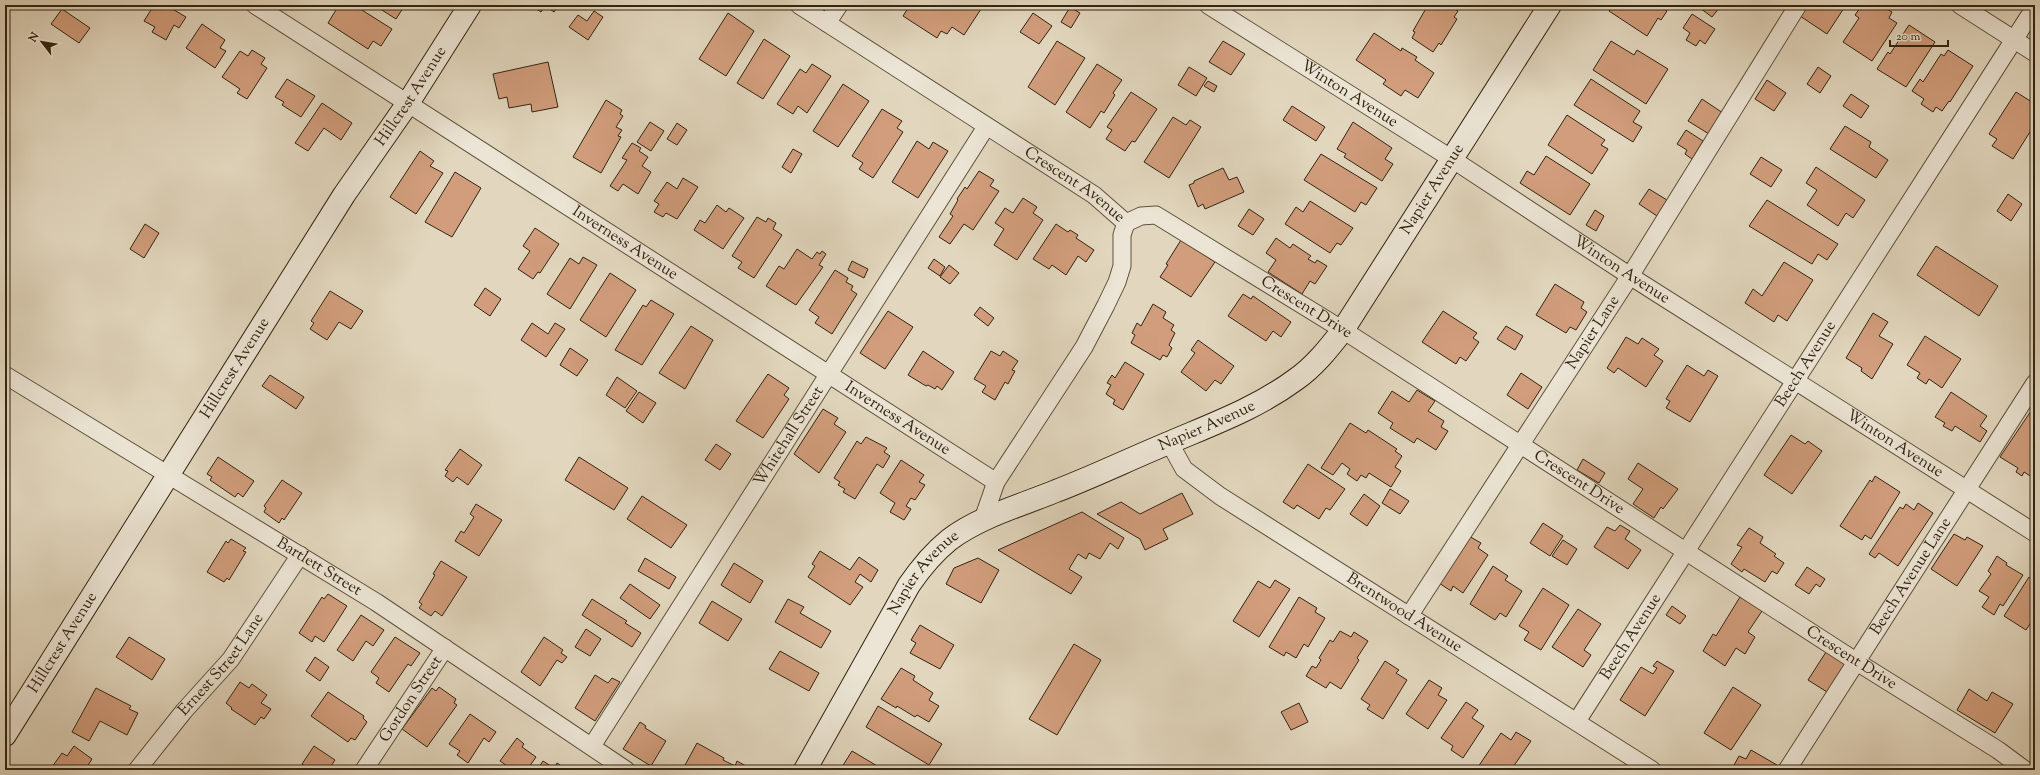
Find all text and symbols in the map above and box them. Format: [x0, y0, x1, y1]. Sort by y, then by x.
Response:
north arrow [22, 22, 62, 62]
scale bar [1890, 22, 1948, 48]
text: 20 m [1896, 28, 1921, 46]
text: N [25, 29, 44, 46]
street label: Hillcrest Avenue [370, 42, 452, 151]
street label: Winton Avenue [1296, 55, 1402, 134]
street label: Napier Avenue [1395, 139, 1470, 239]
street label: Crescent Avenue [1019, 141, 1130, 228]
street label: Inverness Avenue [567, 200, 682, 286]
street label: Winton Avenue [1568, 230, 1674, 310]
street label: Crescent Drive [1256, 270, 1357, 344]
street label: Napier Lane [1561, 291, 1626, 374]
street label: Hillcrest Avenue [195, 313, 276, 423]
street label: Beech Avenue [1770, 316, 1842, 412]
street label: Inverness Avenue [840, 376, 955, 461]
street label: Whitehall Street [748, 381, 830, 491]
street label: Napier Avenue [1155, 395, 1259, 457]
street label: Winton Avenue [1842, 404, 1948, 483]
street label: Crescent Drive [1529, 445, 1629, 520]
street label: Beech Avenue Lane [1865, 513, 1957, 640]
street label: Napier Avenue [883, 525, 964, 619]
street label: Bartlett Street [272, 532, 366, 602]
street label: Brentwood Avenue [1342, 567, 1467, 658]
street label: Hillcrest Avenue [23, 588, 103, 698]
street label: Beech Avenue [1595, 589, 1667, 684]
street label: Ernest Street Lane [173, 609, 270, 721]
street label: Crescent Drive [1801, 620, 1901, 696]
street label: Gordon Street [374, 651, 448, 747]

